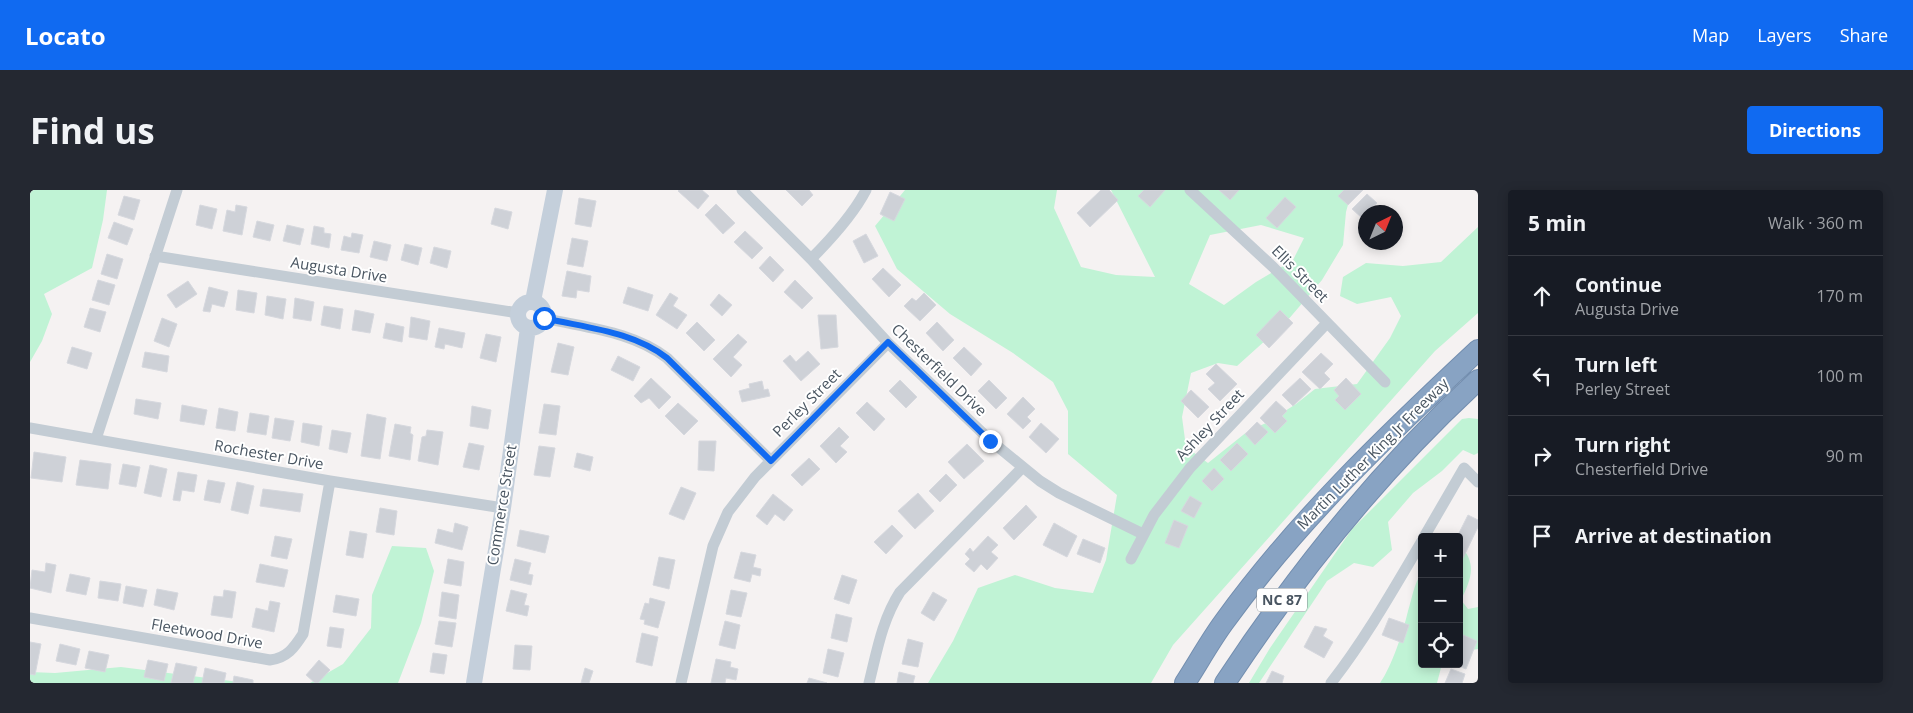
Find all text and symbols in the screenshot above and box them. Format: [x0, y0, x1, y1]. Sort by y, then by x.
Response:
text: Locato [25, 19, 106, 52]
text: Map [1692, 23, 1729, 47]
text: Layers [1757, 23, 1812, 47]
text: Share [1840, 23, 1888, 47]
button: Directions [1747, 106, 1883, 154]
text: Find us [30, 107, 155, 154]
north arrow [1358, 205, 1403, 250]
text: 5 min [1528, 209, 1586, 237]
text: Walk · 360 m [1768, 212, 1863, 234]
street label: Ellis Street [1268, 241, 1333, 306]
street label: Augusta Drive [289, 252, 389, 287]
text: Continue [1575, 272, 1662, 298]
icon: ahead [1528, 282, 1556, 310]
text: 170 m [1817, 285, 1863, 307]
text: Augusta Drive [1575, 298, 1679, 320]
route start [533, 307, 556, 330]
street label: Chesterfield Drive [888, 319, 992, 420]
text: Turn left [1575, 352, 1657, 378]
icon: left [1528, 362, 1556, 390]
street label: Perley Street [768, 364, 845, 441]
text: 100 m [1817, 365, 1863, 387]
street label: Martin Luther King Jr Freeway [1292, 373, 1453, 533]
text: Perley Street [1575, 378, 1670, 400]
street label: Ashley Street [1171, 384, 1248, 465]
route end [979, 430, 1002, 453]
text: Turn right [1575, 432, 1670, 458]
street label: Rochester Drive [213, 435, 325, 473]
icon: right [1528, 442, 1556, 470]
street label: Commerce Street [482, 443, 520, 567]
text: 90 m [1826, 445, 1863, 467]
text: Chesterfield Drive [1575, 458, 1708, 480]
icon: arrive [1528, 522, 1556, 550]
text: Arrive at destination [1575, 523, 1772, 549]
map controls [1418, 533, 1463, 668]
button: + [1418, 533, 1463, 578]
button: − [1418, 578, 1463, 623]
road number: NC 87 [1257, 588, 1307, 612]
street label: Fleetwood Drive [150, 613, 265, 653]
button: locate [1418, 623, 1463, 668]

